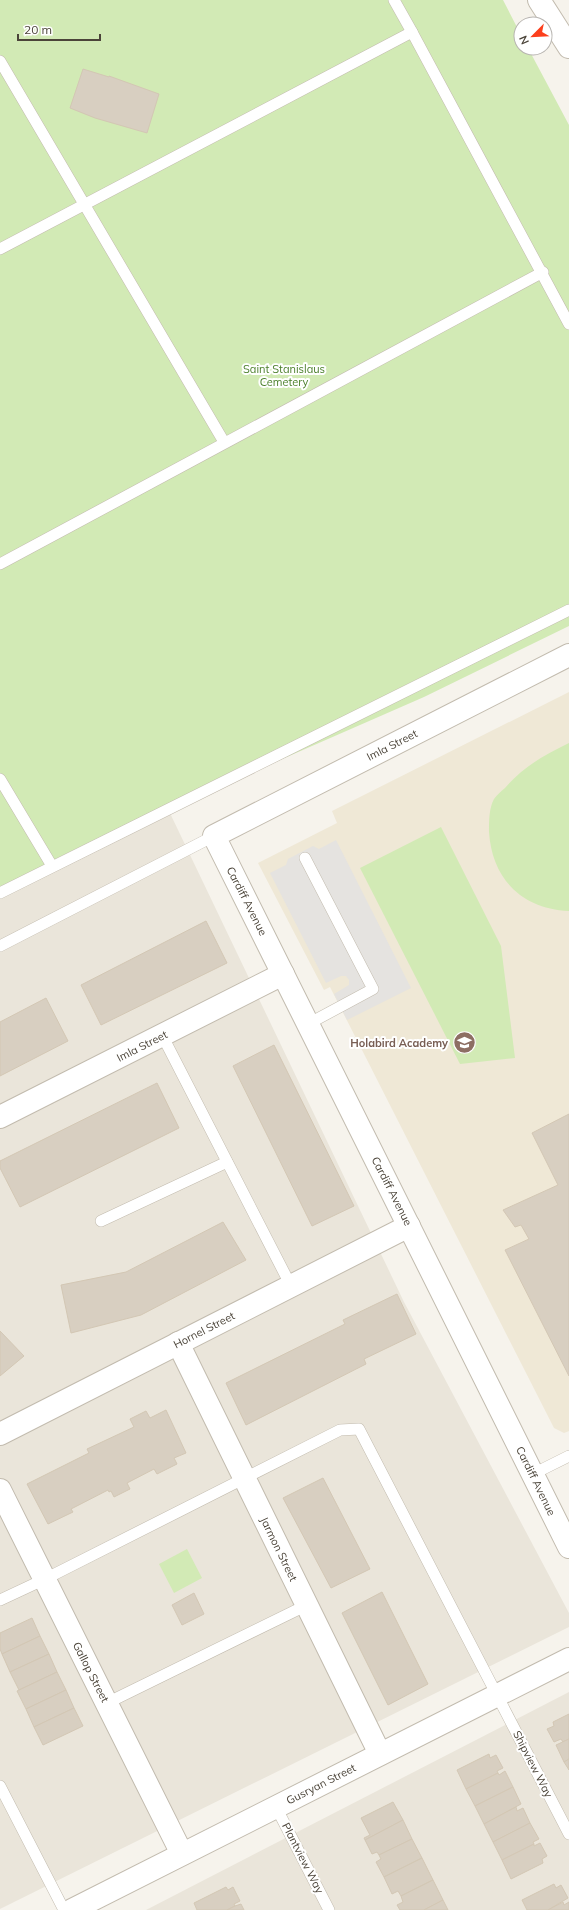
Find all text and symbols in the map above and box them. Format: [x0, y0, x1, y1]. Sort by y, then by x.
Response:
scale bar [18, 16, 100, 42]
north arrow [513, 16, 553, 56]
text: 20 m [24, 22, 52, 37]
text: N [516, 33, 532, 47]
park label: Saint Stanislaus Cemetery [243, 362, 325, 389]
street label: Imla Street [364, 726, 420, 764]
street label: Cardiff Avenue [224, 864, 270, 938]
street label: Imla Street [114, 1027, 170, 1065]
school or university icon: Holabird Academy [451, 1030, 477, 1056]
place label: Holabird Academy [350, 1036, 448, 1050]
street label: Cardiff Avenue [369, 1154, 415, 1228]
street label: Hornel Street [171, 1308, 237, 1351]
street label: Cardiff Avenue [513, 1444, 559, 1518]
street label: Jarmon Street [257, 1515, 301, 1584]
street label: Gallop Street [70, 1639, 112, 1705]
street label: Shipview Way [510, 1728, 556, 1800]
street label: Gusryan Street [284, 1760, 358, 1808]
street label: Plantview Way [279, 1820, 327, 1896]

